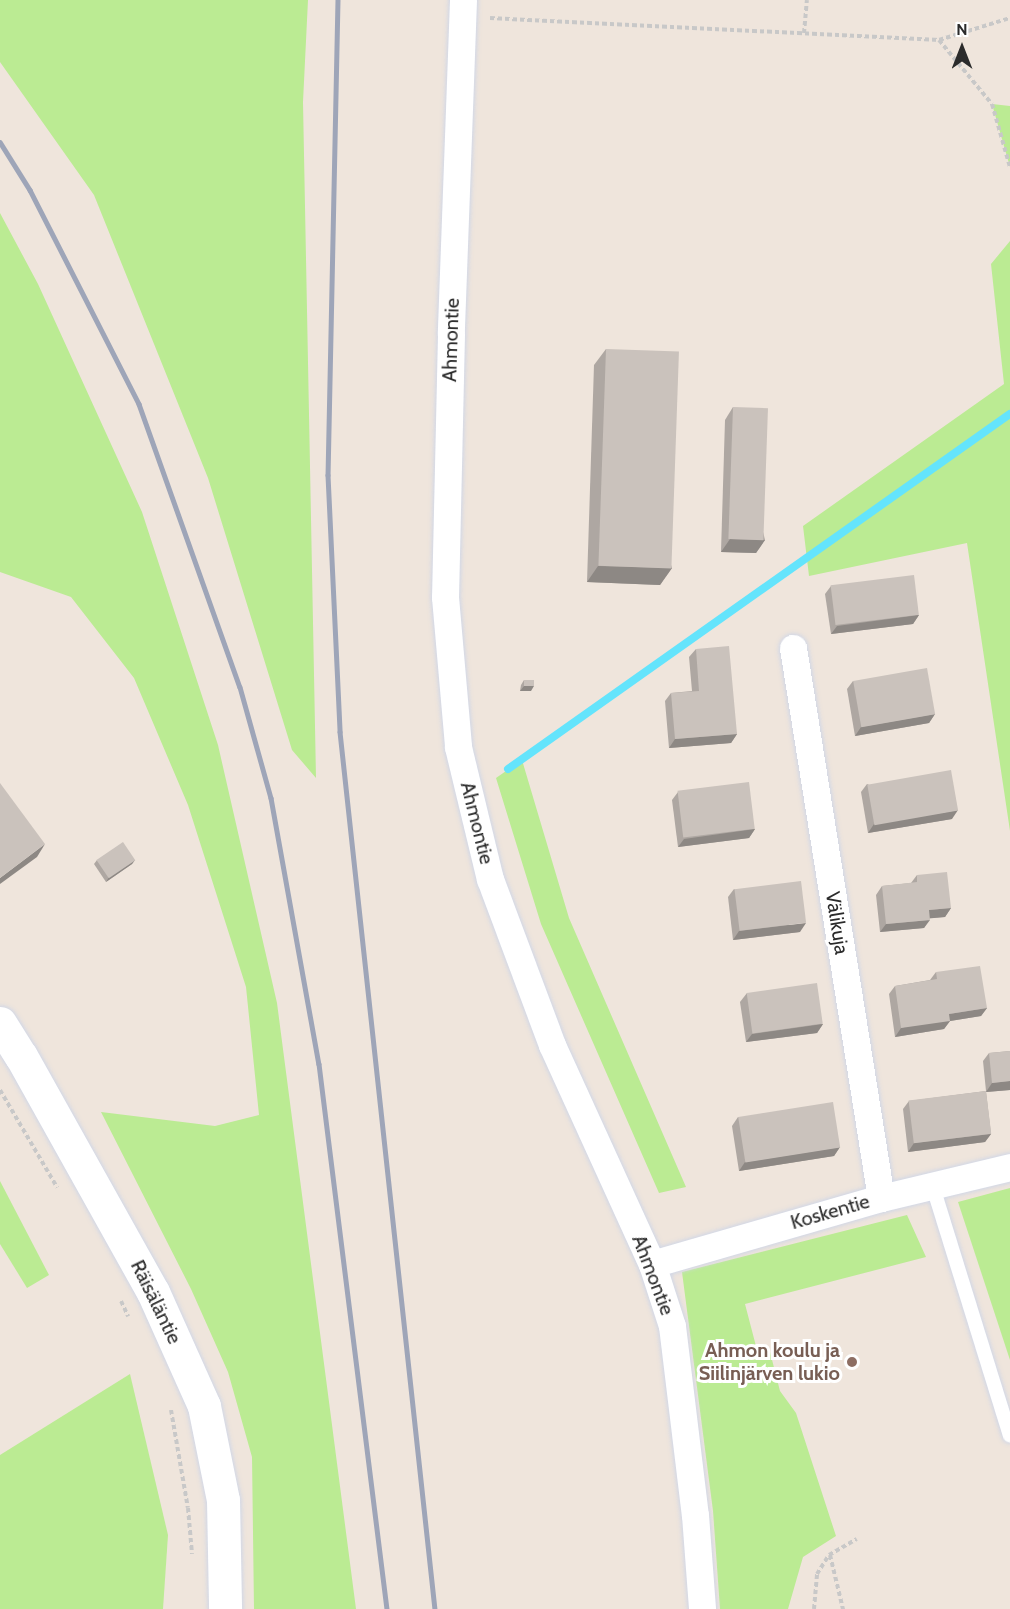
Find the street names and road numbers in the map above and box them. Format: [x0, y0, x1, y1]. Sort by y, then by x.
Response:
street label: Ahmontie [438, 298, 464, 382]
street label: Ahmontie [455, 779, 499, 867]
street label: Välikuja [820, 890, 854, 956]
street label: Koskentie [788, 1189, 872, 1235]
street label: Ahmontie [627, 1232, 679, 1318]
street label: Räisäläntie [125, 1256, 187, 1348]

